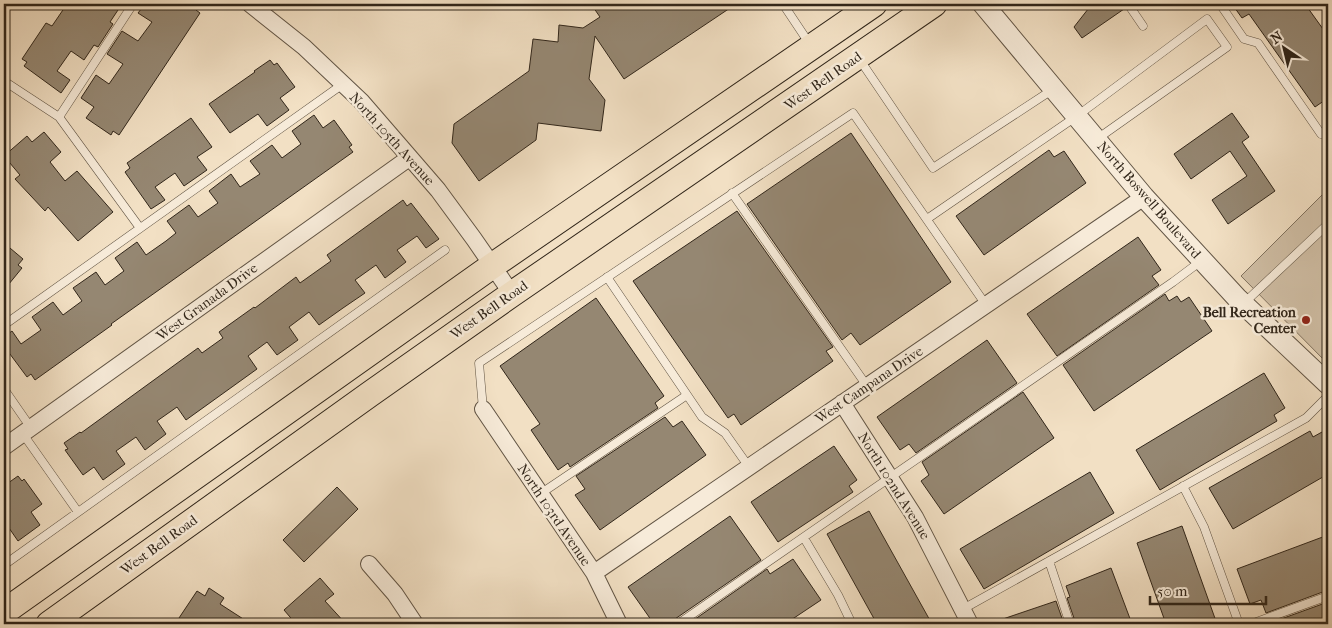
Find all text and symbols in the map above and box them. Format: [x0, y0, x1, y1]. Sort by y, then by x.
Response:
north arrow [1260, 22, 1310, 72]
text: N [1268, 28, 1286, 48]
street label: West Bell Road [780, 48, 865, 115]
street label: North 105th Avenue [346, 89, 438, 189]
street label: North Boswell Boulevard [1093, 138, 1205, 262]
street label: West Granada Drive [152, 259, 261, 345]
street label: West Bell Road [446, 277, 531, 344]
place label: Bell Recreation Center [1203, 304, 1297, 337]
marker: Bell Recreation Center [1300, 314, 1312, 326]
street label: West Campana Drive [811, 343, 926, 428]
street label: North 102nd Avenue [854, 429, 934, 543]
street label: North 103rd Avenue [514, 461, 594, 569]
street label: West Bell Road [116, 511, 201, 579]
scale bar [1150, 573, 1266, 605]
text: 50 m [1157, 582, 1188, 600]

